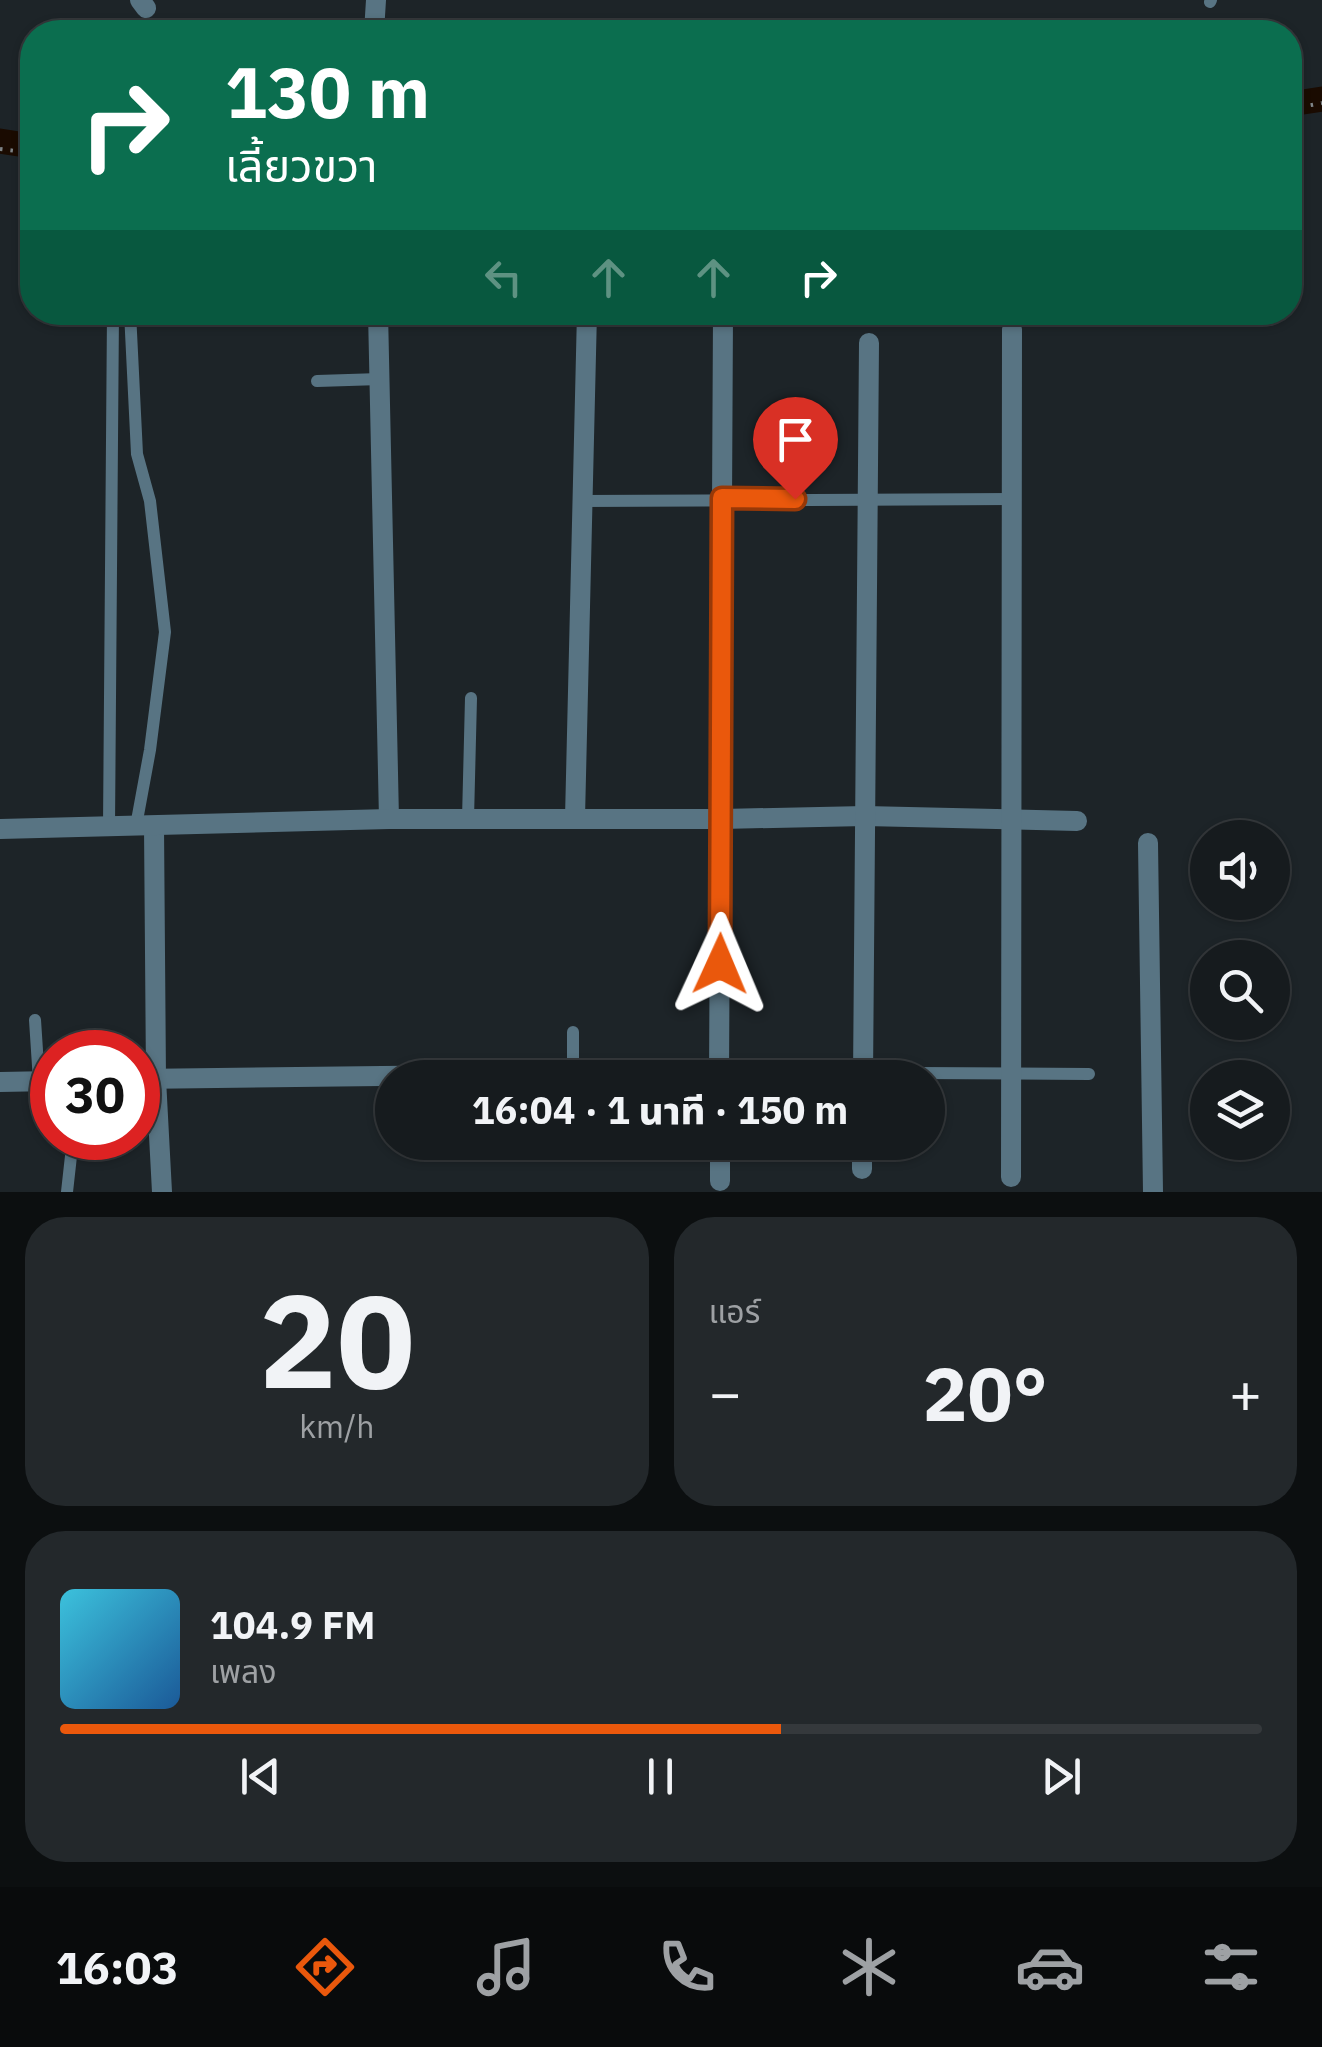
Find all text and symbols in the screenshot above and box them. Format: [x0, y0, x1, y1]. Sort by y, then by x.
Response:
text: 130 m [225, 46, 430, 137]
icon: right [60, 60, 190, 190]
text: เลี้ยวขวา [225, 136, 377, 194]
icon: left [476, 250, 531, 305]
icon: ahead [581, 250, 636, 305]
icon: ahead [686, 250, 741, 305]
icon: right [791, 250, 846, 305]
pin [753, 397, 838, 500]
icon: arrive [768, 412, 823, 467]
map controls [1190, 820, 1290, 1160]
button: sound [1190, 820, 1290, 920]
position arrow [668, 912, 772, 1016]
button: search [1190, 940, 1290, 1040]
speed limit sign: 30 [30, 1030, 160, 1160]
button: layers [1190, 1060, 1290, 1160]
text: 16:04 · 1 นาที · 150 m [472, 1085, 848, 1134]
text: 20 [259, 1255, 415, 1424]
text: แอร์ [709, 1290, 760, 1332]
text: 20° [923, 1344, 1048, 1442]
text: − [709, 1357, 742, 1428]
text: + [1229, 1357, 1262, 1428]
text: km/h [299, 1405, 374, 1447]
text: 104.9 FM [210, 1600, 375, 1649]
text: เพลง [210, 1650, 277, 1692]
icon: previous [233, 1749, 288, 1804]
icon: pause [633, 1749, 688, 1804]
icon: next [1034, 1749, 1089, 1804]
icon: directions [290, 1932, 360, 2002]
icon: music [471, 1932, 541, 2002]
icon: phone [652, 1932, 722, 2002]
icon: climate [834, 1932, 904, 2002]
icon: car [1015, 1932, 1085, 2002]
icon: filters [1196, 1932, 1266, 2002]
text: 16:03 [56, 1938, 179, 1996]

